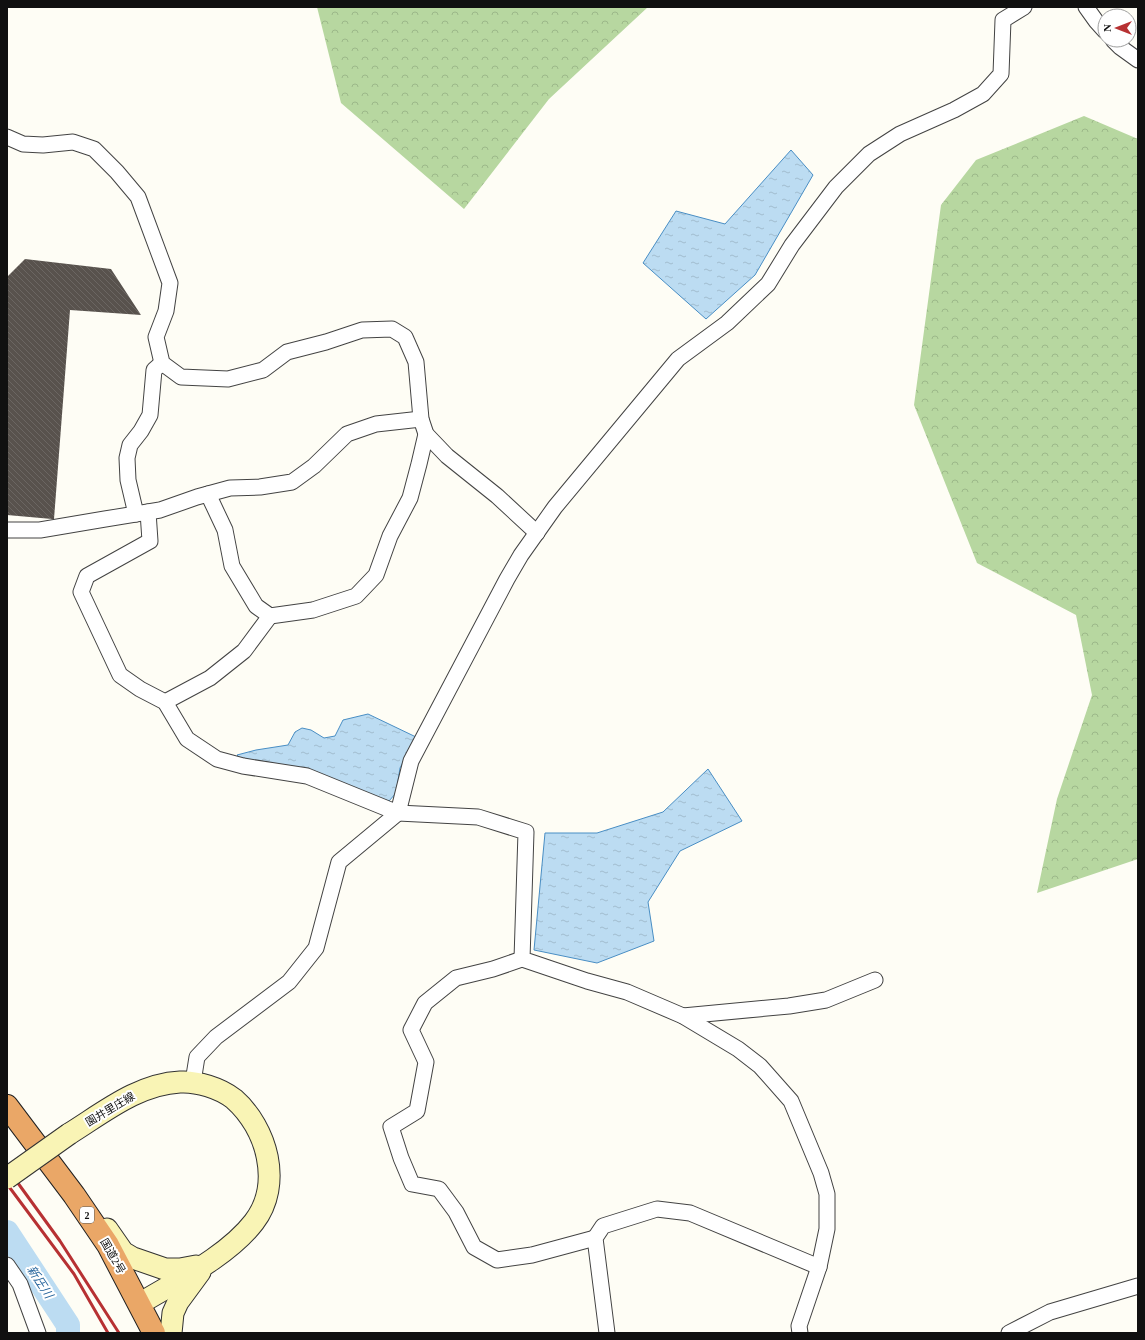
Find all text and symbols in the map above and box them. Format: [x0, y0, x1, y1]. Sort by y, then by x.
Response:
north arrow [1097, 8, 1137, 48]
text: N [1101, 24, 1113, 32]
street label: 園井里庄線 [83, 1090, 137, 1128]
road number: 2 [80, 1207, 94, 1223]
street label: 国道2号 [98, 1236, 128, 1276]
water label: 新圧川 [24, 1263, 57, 1303]

